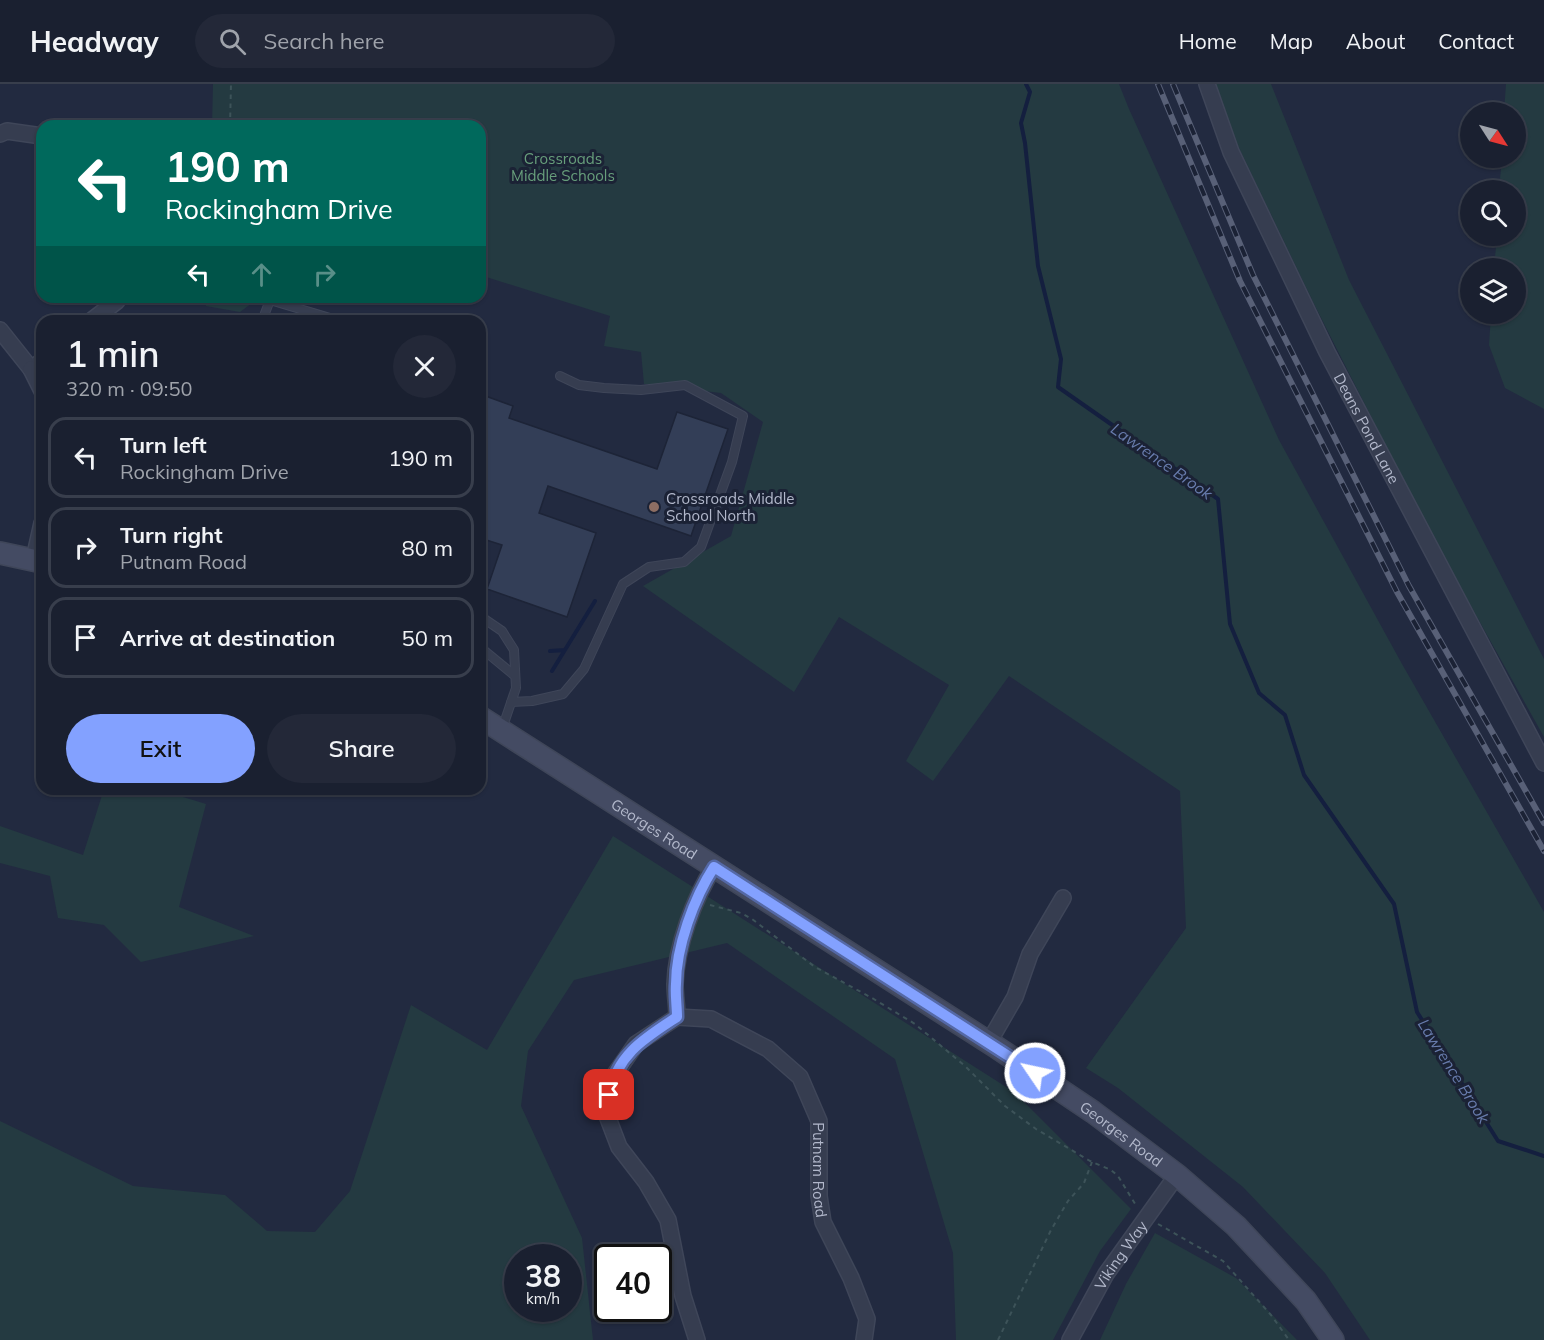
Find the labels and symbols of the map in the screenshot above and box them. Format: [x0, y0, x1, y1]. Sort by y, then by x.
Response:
north arrow [1460, 102, 1526, 168]
park label: Crossroads Middle Schools [511, 149, 615, 185]
street label: Deans Pond Lane [1330, 369, 1404, 487]
water label: Lawrence Brook [1107, 418, 1217, 504]
place label: Crossroads Middle School North [666, 489, 795, 525]
marker: Crossroads Middle School North [647, 500, 661, 514]
street label: Georges Road [608, 794, 701, 863]
water label: Lawrence Brook [1414, 1015, 1495, 1128]
position arrow [1003, 1041, 1067, 1105]
pin [583, 1069, 634, 1120]
street label: Georges Road [1076, 1097, 1167, 1171]
street label: Putnam Road [810, 1122, 832, 1219]
street label: Viking Way [1090, 1217, 1151, 1293]
speed limit sign: 40 [594, 1244, 672, 1322]

